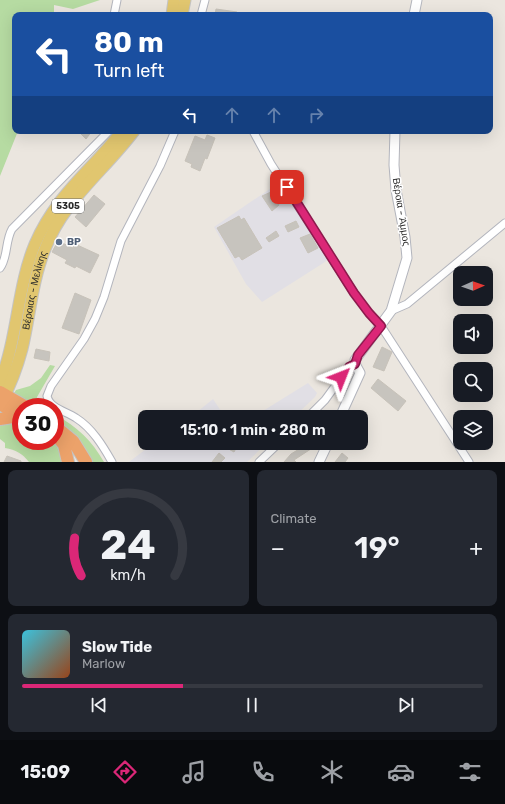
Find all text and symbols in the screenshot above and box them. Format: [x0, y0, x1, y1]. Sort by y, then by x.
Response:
text: 80 m [94, 26, 164, 59]
icon: left [28, 28, 80, 80]
text: Turn left [94, 60, 164, 82]
icon: left [179, 104, 201, 126]
icon: ahead [221, 104, 243, 126]
icon: ahead [263, 104, 285, 126]
icon: right [305, 104, 327, 126]
pin [270, 170, 304, 204]
icon: arrive [276, 176, 298, 198]
street label: Βέροια - Άμμος [390, 177, 412, 247]
road number: 5305 [52, 199, 84, 213]
place label: BP [67, 236, 81, 248]
marker: BP [54, 237, 64, 247]
street label: Βέροιας - Μελίκης [20, 249, 50, 331]
north arrow [453, 266, 493, 306]
map controls [453, 266, 493, 450]
button: sound [453, 314, 493, 354]
position arrow [320, 356, 362, 398]
button: search [453, 362, 493, 402]
speed limit sign: 30 [12, 398, 64, 450]
button: layers [453, 410, 493, 450]
text: 15:10 · 1 min · 280 m [180, 421, 326, 439]
text: Climate [271, 511, 317, 526]
text: 24 [101, 520, 156, 569]
text: 19° [354, 530, 400, 566]
text: − [271, 535, 285, 562]
text: + [469, 535, 483, 562]
text: km/h [110, 567, 146, 584]
text: Slow Tide [82, 638, 152, 656]
text: Marlow [82, 656, 125, 671]
icon: previous [88, 694, 110, 716]
icon: pause [241, 694, 263, 716]
icon: next [395, 694, 417, 716]
icon: directions [111, 758, 139, 786]
icon: music [180, 758, 208, 786]
icon: phone [249, 758, 277, 786]
icon: climate [318, 758, 346, 786]
icon: car [387, 758, 415, 786]
icon: filters [456, 758, 484, 786]
text: 15:09 [21, 761, 70, 783]

